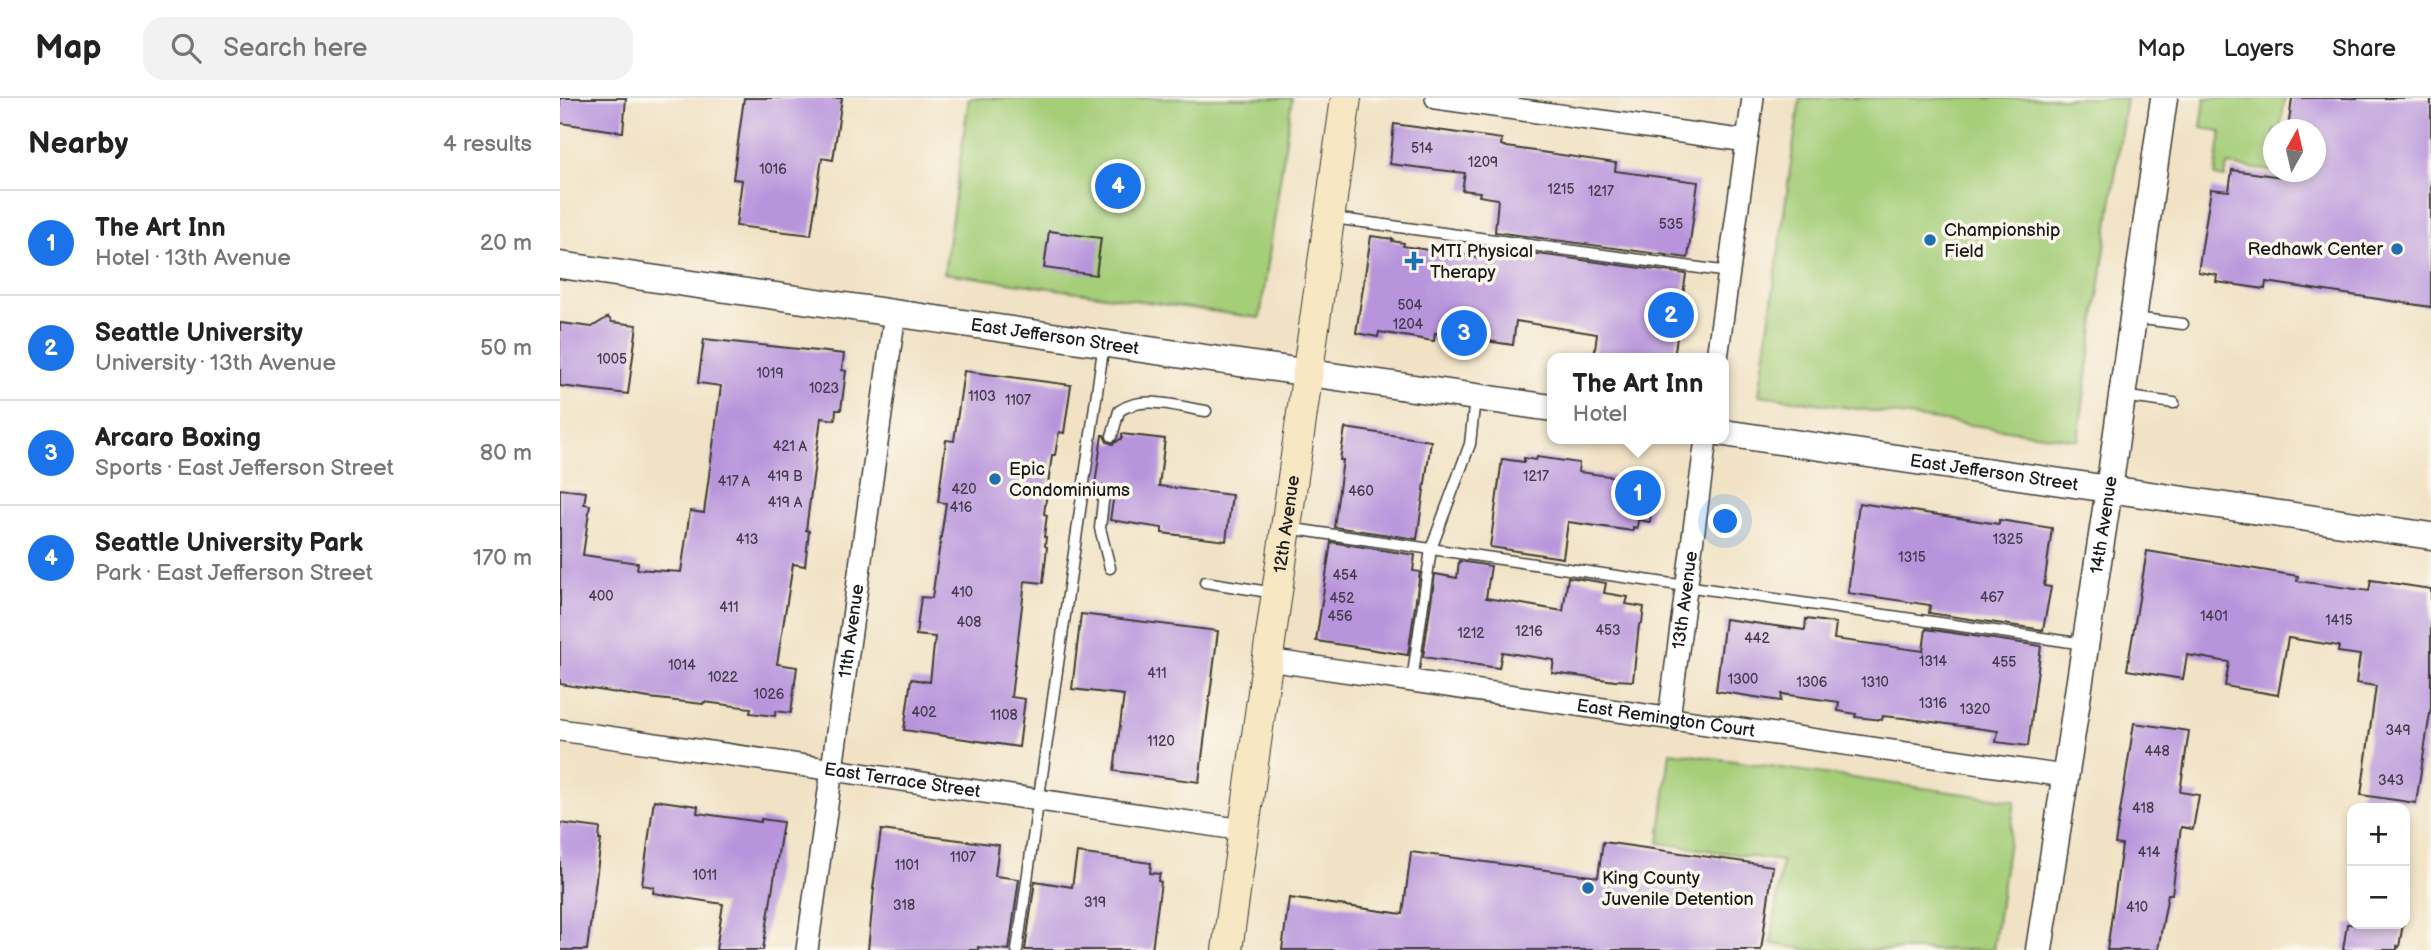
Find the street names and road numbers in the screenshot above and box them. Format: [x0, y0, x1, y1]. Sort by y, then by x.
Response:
street label: East Jefferson Street [969, 314, 1141, 359]
street label: East Jefferson Street [1909, 450, 2080, 495]
street label: 12th Avenue [1269, 474, 1304, 574]
street label: 14th Avenue [2086, 474, 2121, 575]
street label: 13th Avenue [1668, 549, 1702, 650]
street label: 11th Avenue [834, 582, 868, 679]
street label: East Remington Court [1575, 695, 1757, 741]
street label: East Terrace Street [823, 758, 982, 802]

